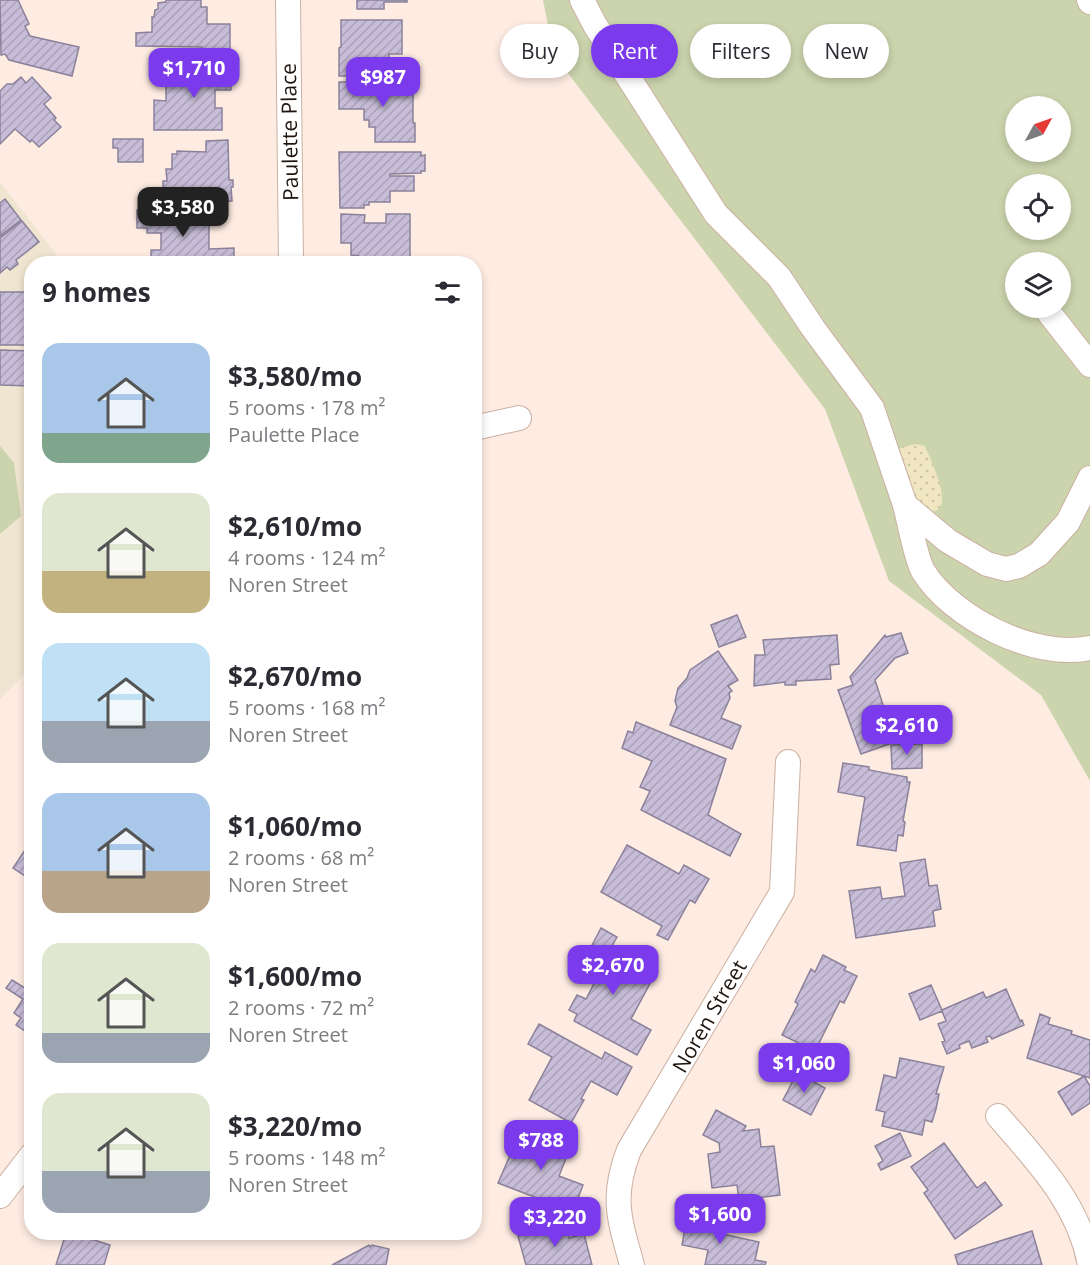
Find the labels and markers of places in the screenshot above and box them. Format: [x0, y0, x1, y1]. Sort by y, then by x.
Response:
pin: $1,710 [145, 48, 243, 99]
pin: $987 [347, 57, 419, 108]
pin: $3,580 [134, 187, 232, 238]
pin: $2,610 [858, 705, 956, 756]
pin: $2,670 [564, 945, 662, 996]
pin: $1,060 [755, 1043, 853, 1094]
pin: $788 [505, 1120, 577, 1171]
pin: $1,600 [671, 1194, 769, 1245]
pin: $3,220 [506, 1197, 604, 1248]

